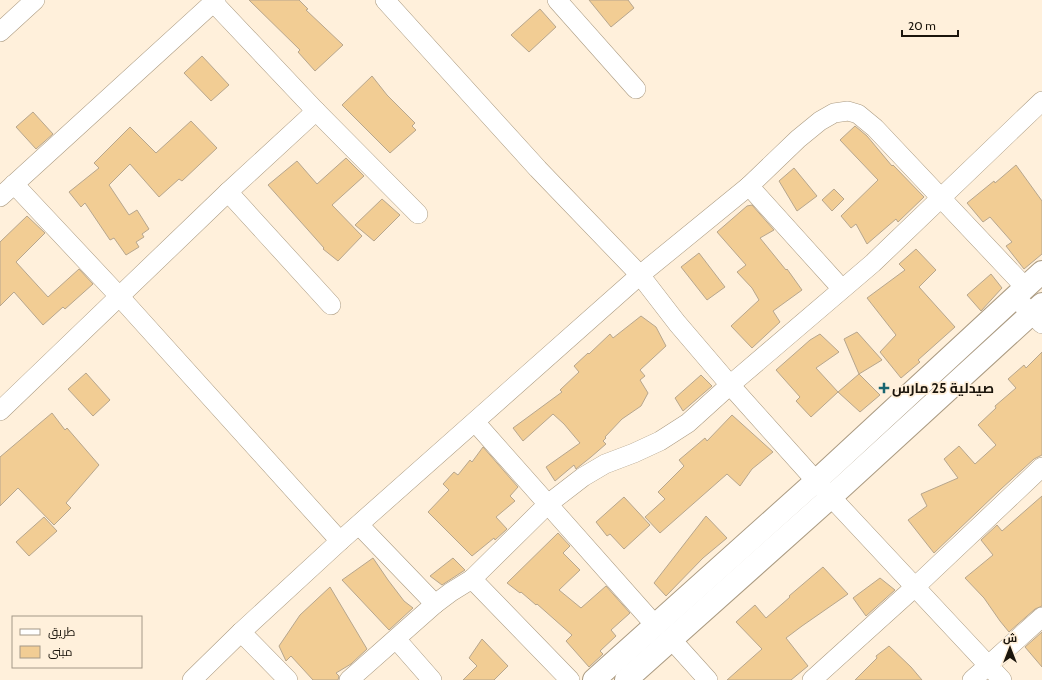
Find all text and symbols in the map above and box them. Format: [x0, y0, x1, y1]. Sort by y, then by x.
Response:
scale bar [902, 12, 958, 38]
text: 20 m [908, 18, 936, 33]
place label: صيدلية 25 مارس [892, 379, 994, 397]
marker: صيدلية 25 مارس [879, 383, 889, 393]
legend [12, 616, 142, 668]
text: طريق [48, 624, 76, 639]
north arrow [990, 628, 1030, 668]
text: ش [1003, 631, 1017, 645]
text: مبنى [48, 644, 73, 659]

